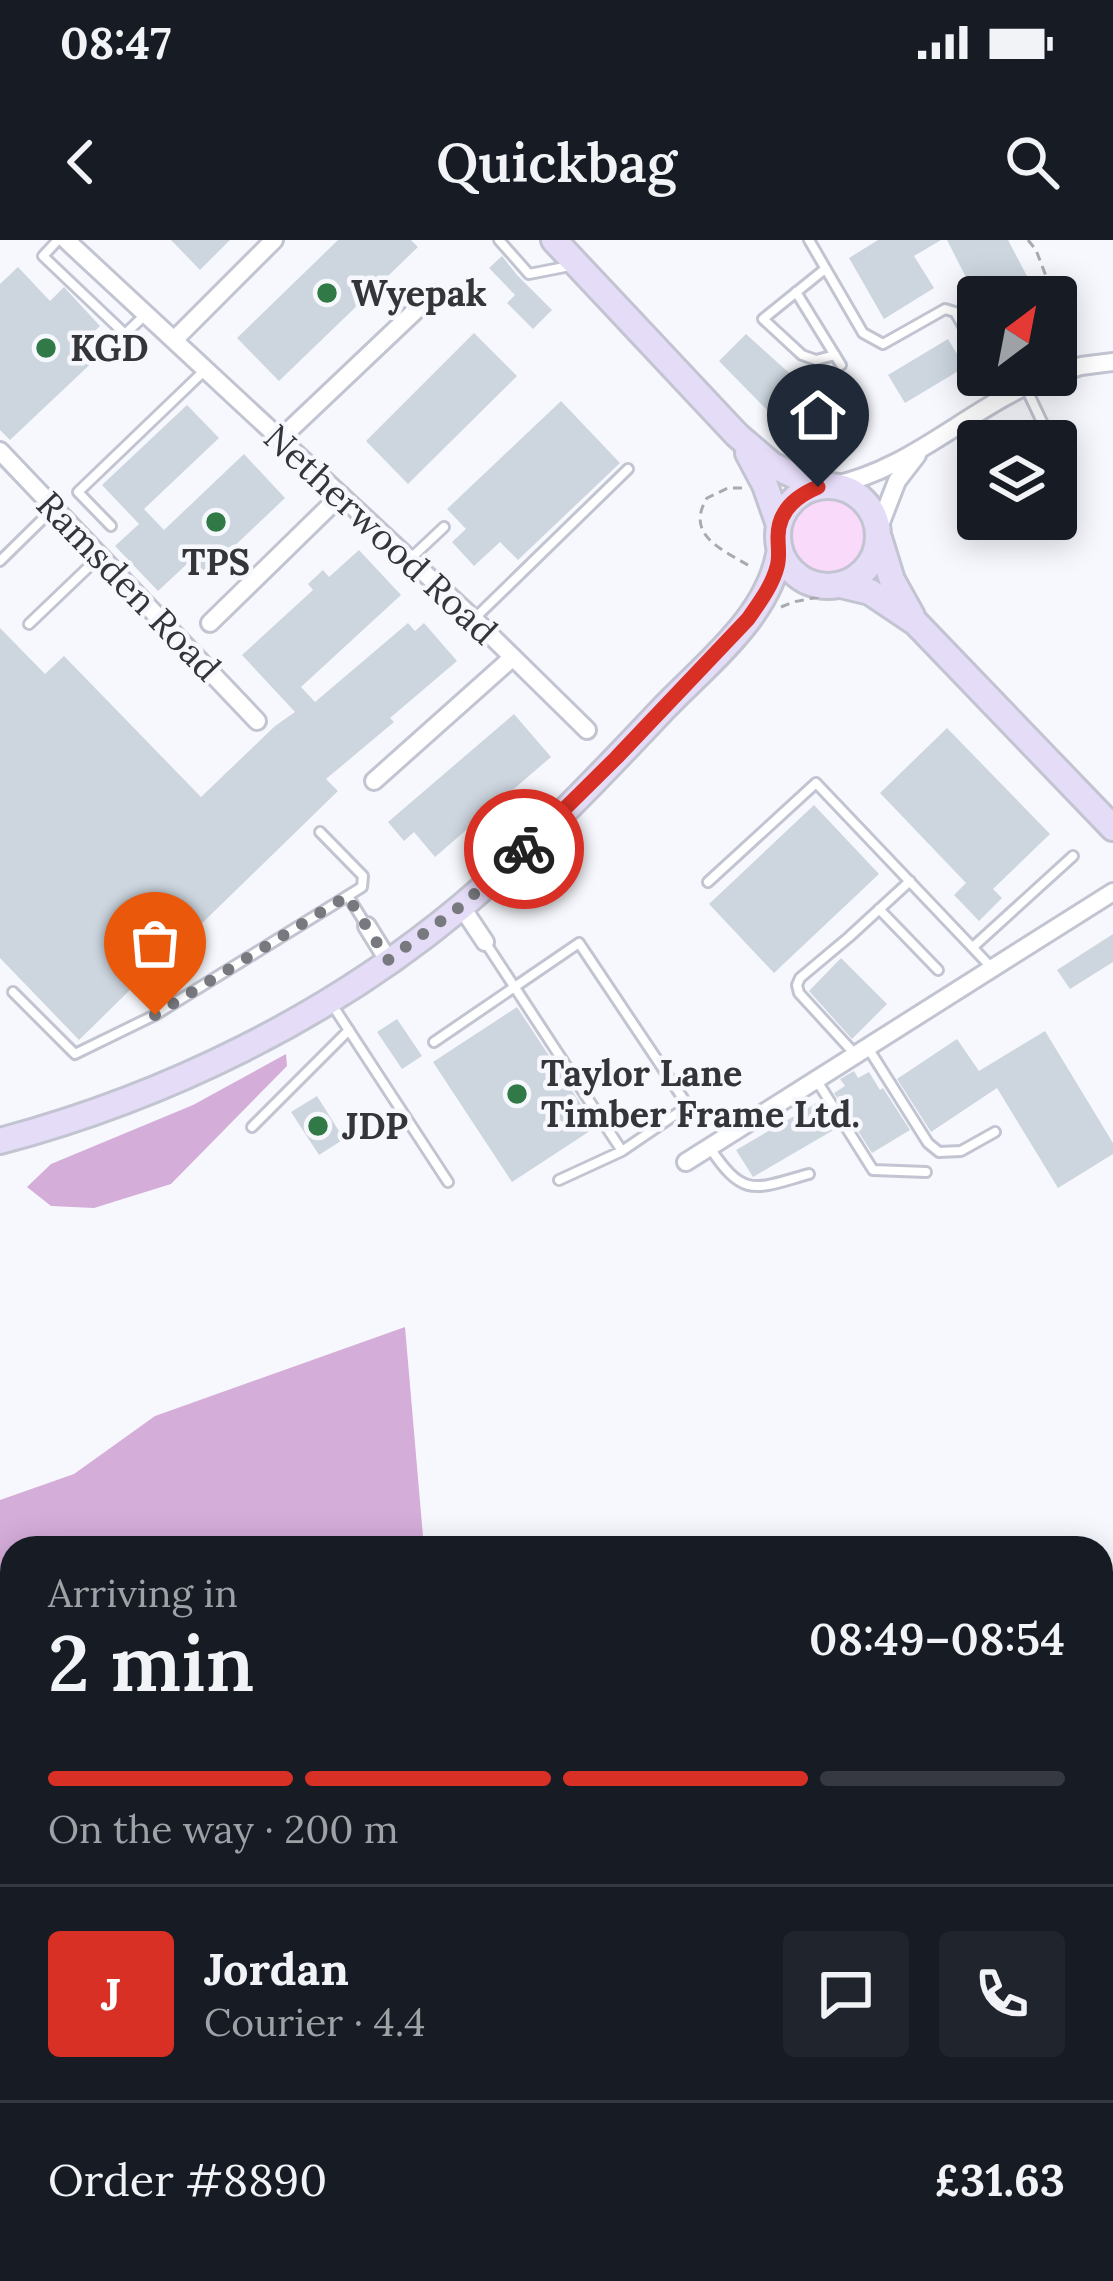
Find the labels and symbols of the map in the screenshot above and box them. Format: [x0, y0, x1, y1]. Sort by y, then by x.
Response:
place label: Wyepak [351, 270, 487, 316]
north arrow [957, 276, 1077, 396]
marker: Wyepak [314, 280, 340, 306]
place label: KGD [70, 325, 149, 371]
marker: KGD [33, 335, 59, 361]
pin [767, 364, 869, 487]
street label: Netherwood Road [255, 414, 507, 654]
street label: Ramsden Road [27, 482, 231, 690]
marker: TPS [203, 509, 229, 535]
place label: TPS [182, 539, 250, 585]
courier [464, 789, 584, 909]
pin [104, 892, 206, 1015]
place label: Taylor Lane Timber Frame Ltd. [541, 1050, 860, 1137]
marker: Taylor Lane Timber Frame Ltd. [504, 1081, 530, 1107]
place label: JDP [342, 1103, 408, 1149]
marker: JDP [305, 1113, 331, 1139]

